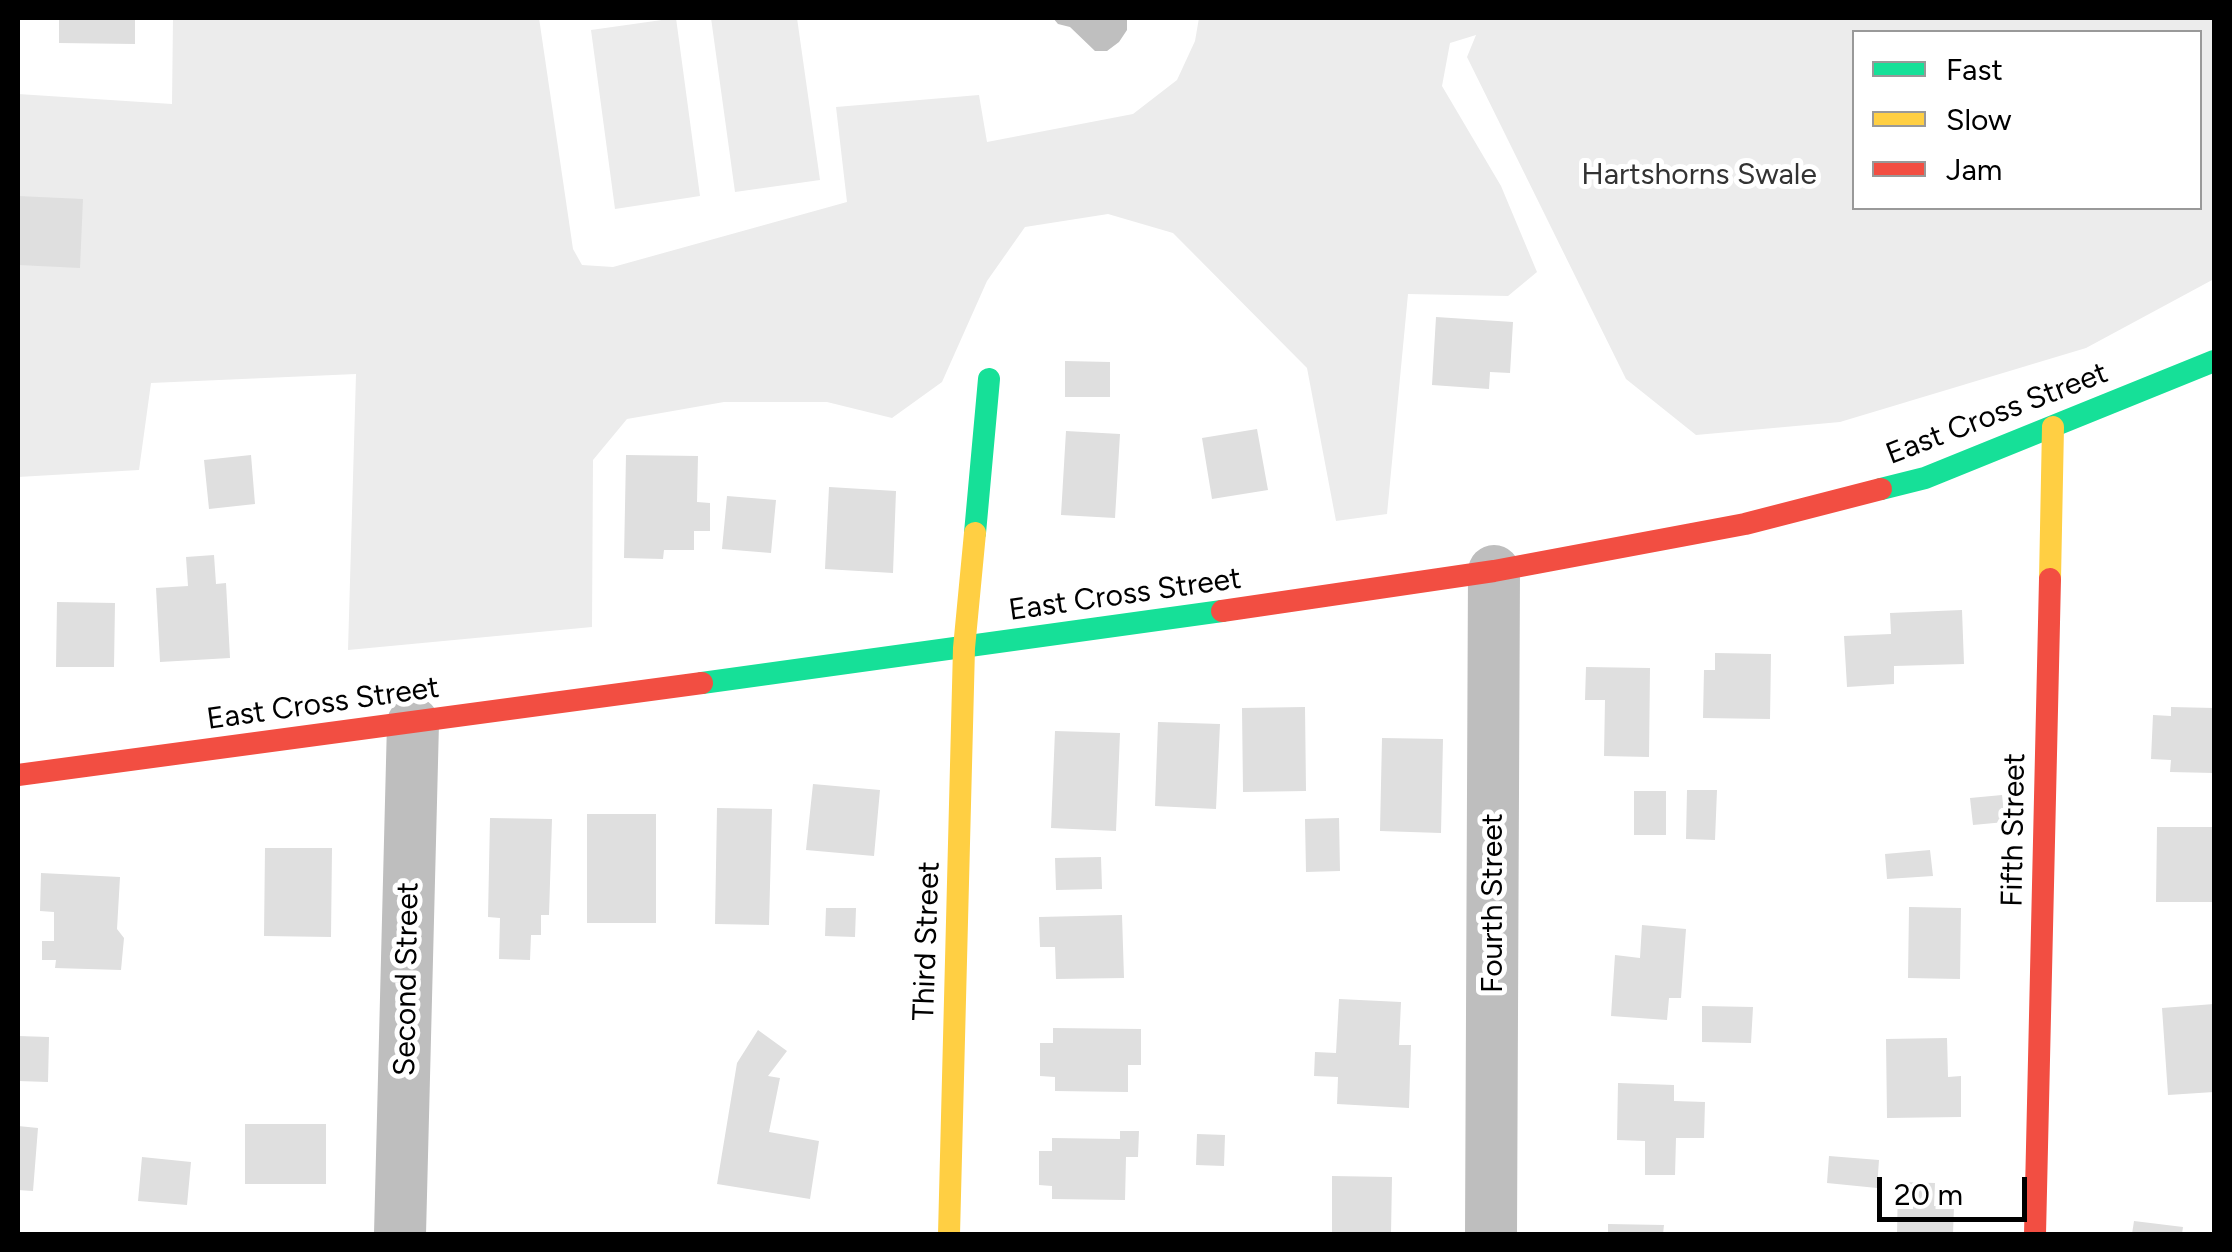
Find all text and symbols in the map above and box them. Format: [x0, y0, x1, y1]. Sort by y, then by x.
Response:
legend [1852, 30, 2202, 210]
text: Fast [1946, 51, 2003, 88]
text: Slow [1946, 101, 2012, 138]
text: Jam [1946, 151, 2002, 188]
park label: Hartshorns Swale [1581, 157, 1817, 193]
street label: East Cross Street [1881, 355, 2113, 473]
street label: East Cross Street [1006, 561, 1244, 629]
street label: East Cross Street [204, 670, 442, 738]
street label: Fifth Street [1995, 753, 2033, 907]
street label: Fourth Street [1475, 813, 1511, 993]
street label: Third Street [906, 861, 948, 1021]
street label: Second Street [387, 882, 427, 1076]
scale bar [1882, 1157, 2032, 1219]
text: 20 m [1894, 1176, 1963, 1213]

